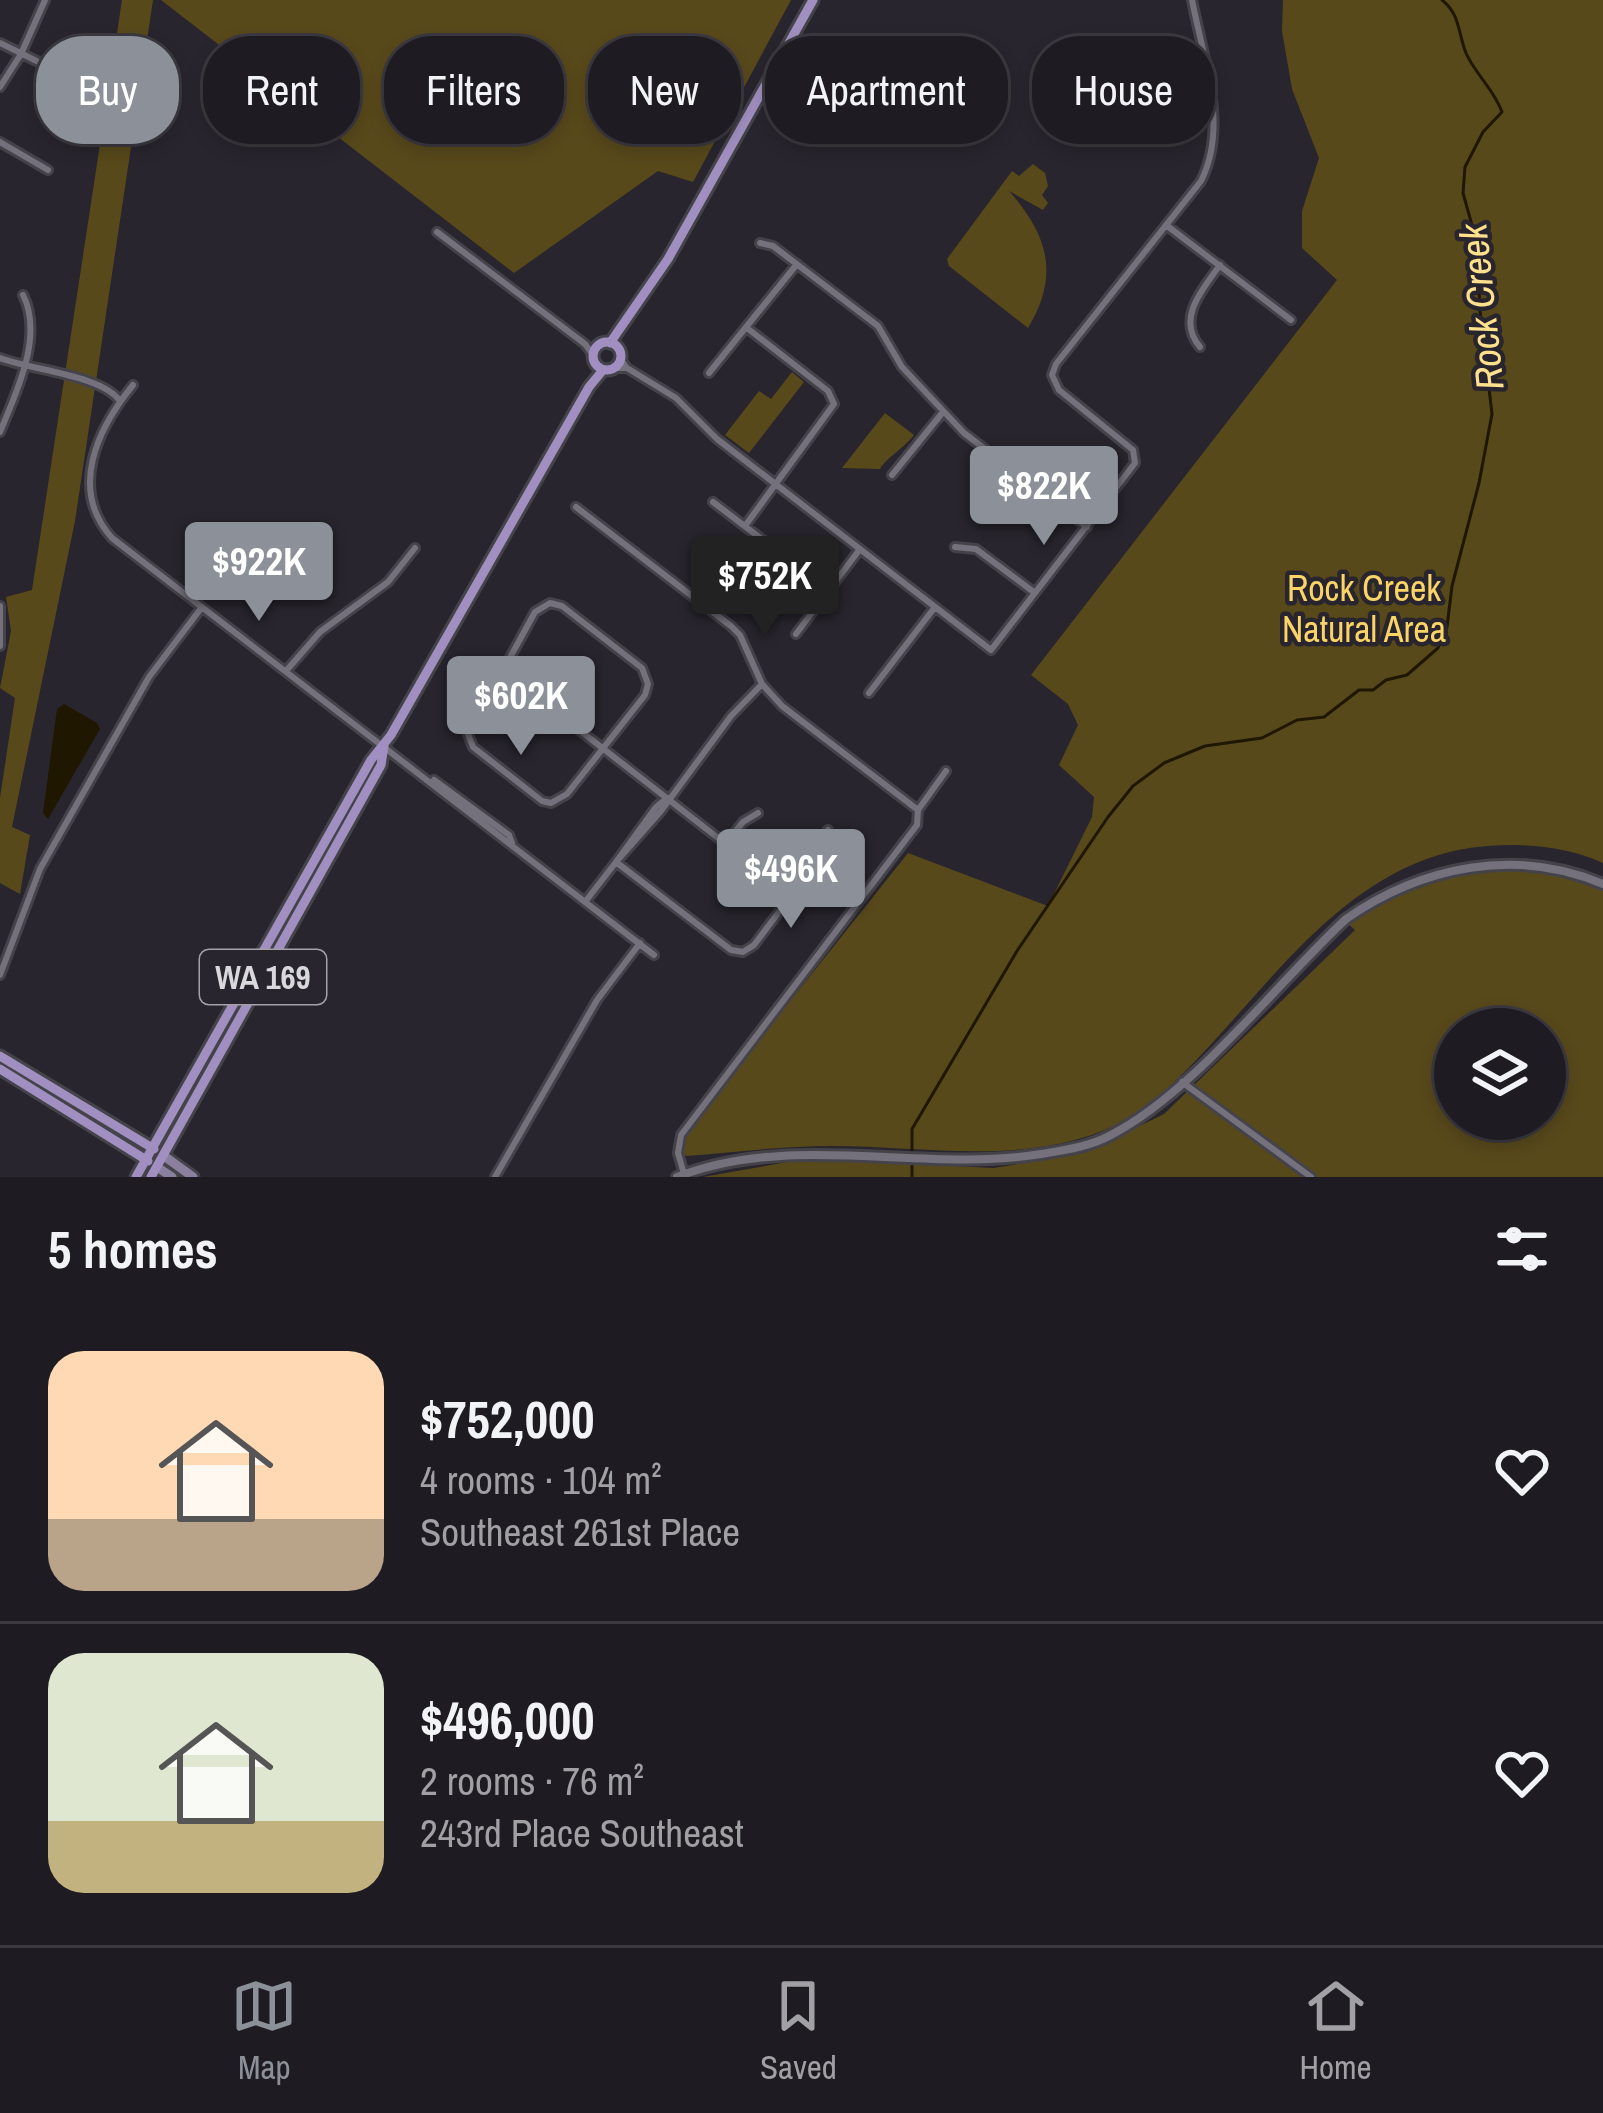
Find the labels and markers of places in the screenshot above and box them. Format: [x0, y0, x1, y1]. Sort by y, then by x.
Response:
pin: $822K [960, 446, 1128, 548]
pin: $922K [175, 522, 343, 624]
pin: $752K [681, 536, 849, 638]
pin: $602K [437, 656, 605, 758]
pin: $496K [707, 829, 875, 931]

